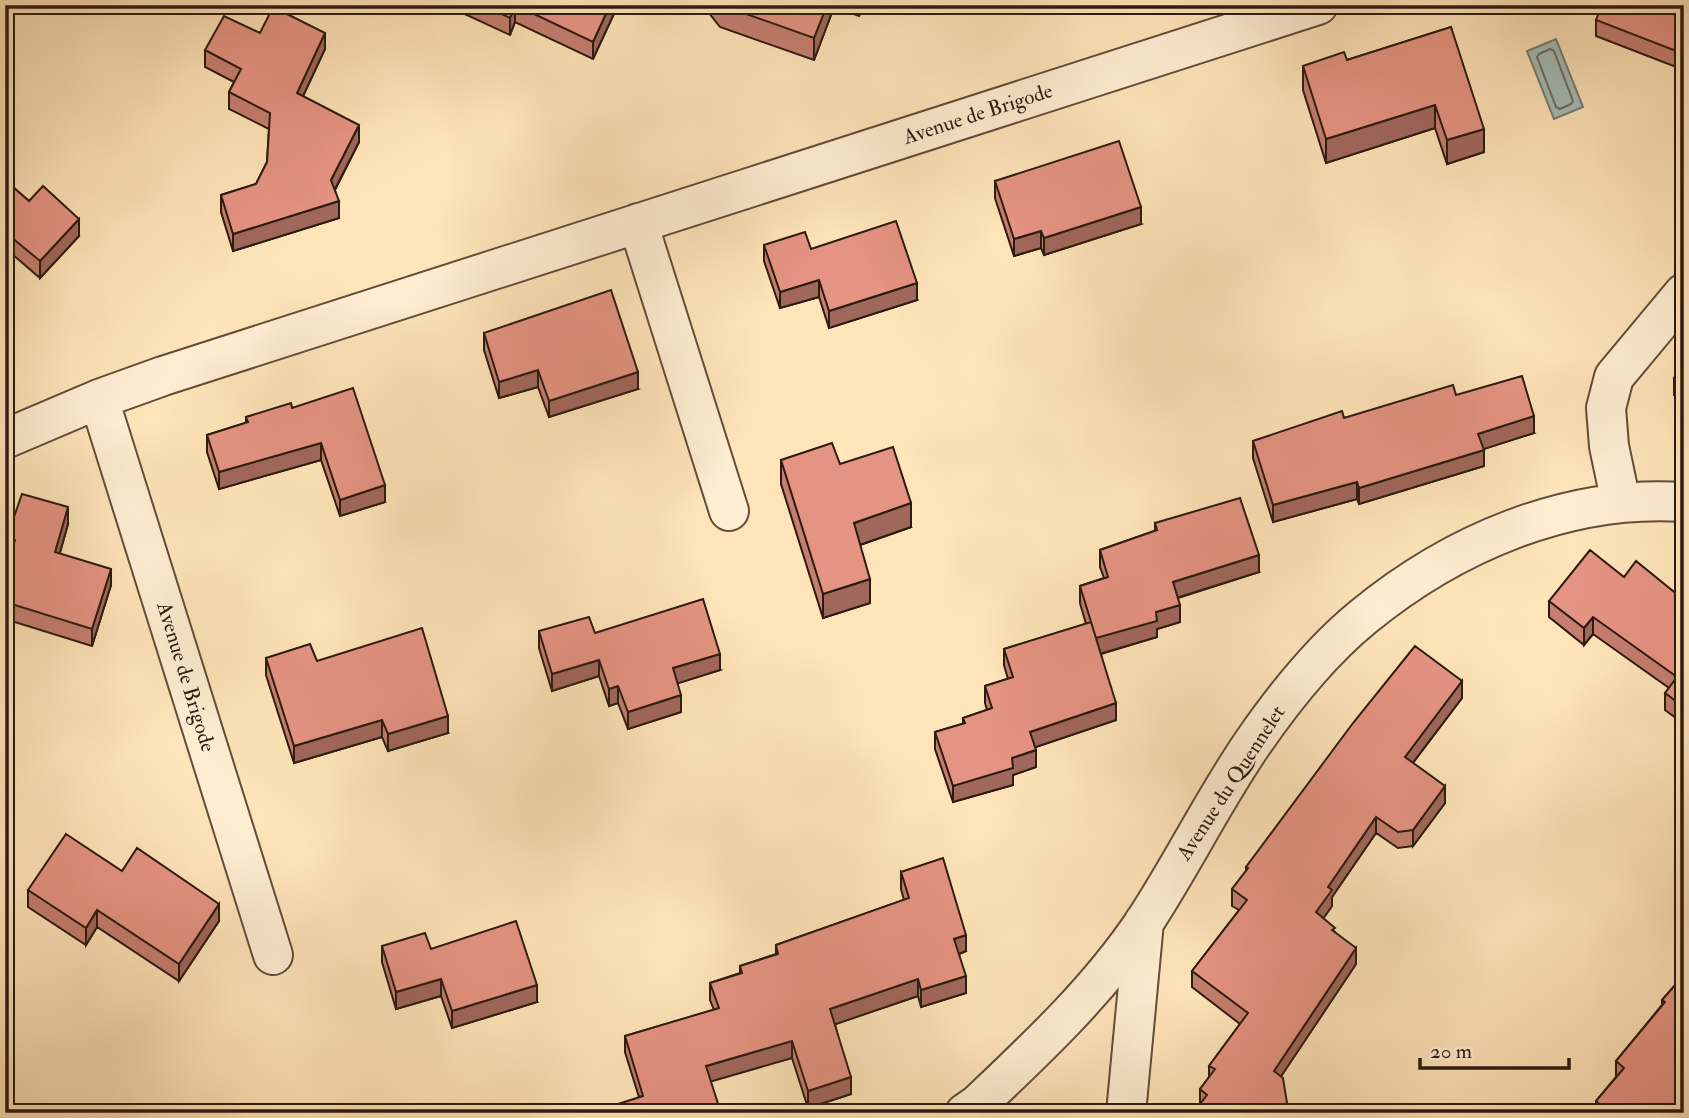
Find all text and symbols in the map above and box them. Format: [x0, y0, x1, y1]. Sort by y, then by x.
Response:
street label: Avenue de Brigode [899, 77, 1056, 151]
street label: Avenue de Brigode [150, 598, 222, 755]
street label: Avenue du Quennelet [1170, 700, 1291, 866]
scale bar [1420, 1027, 1568, 1071]
text: 20 m [1430, 1038, 1472, 1065]

